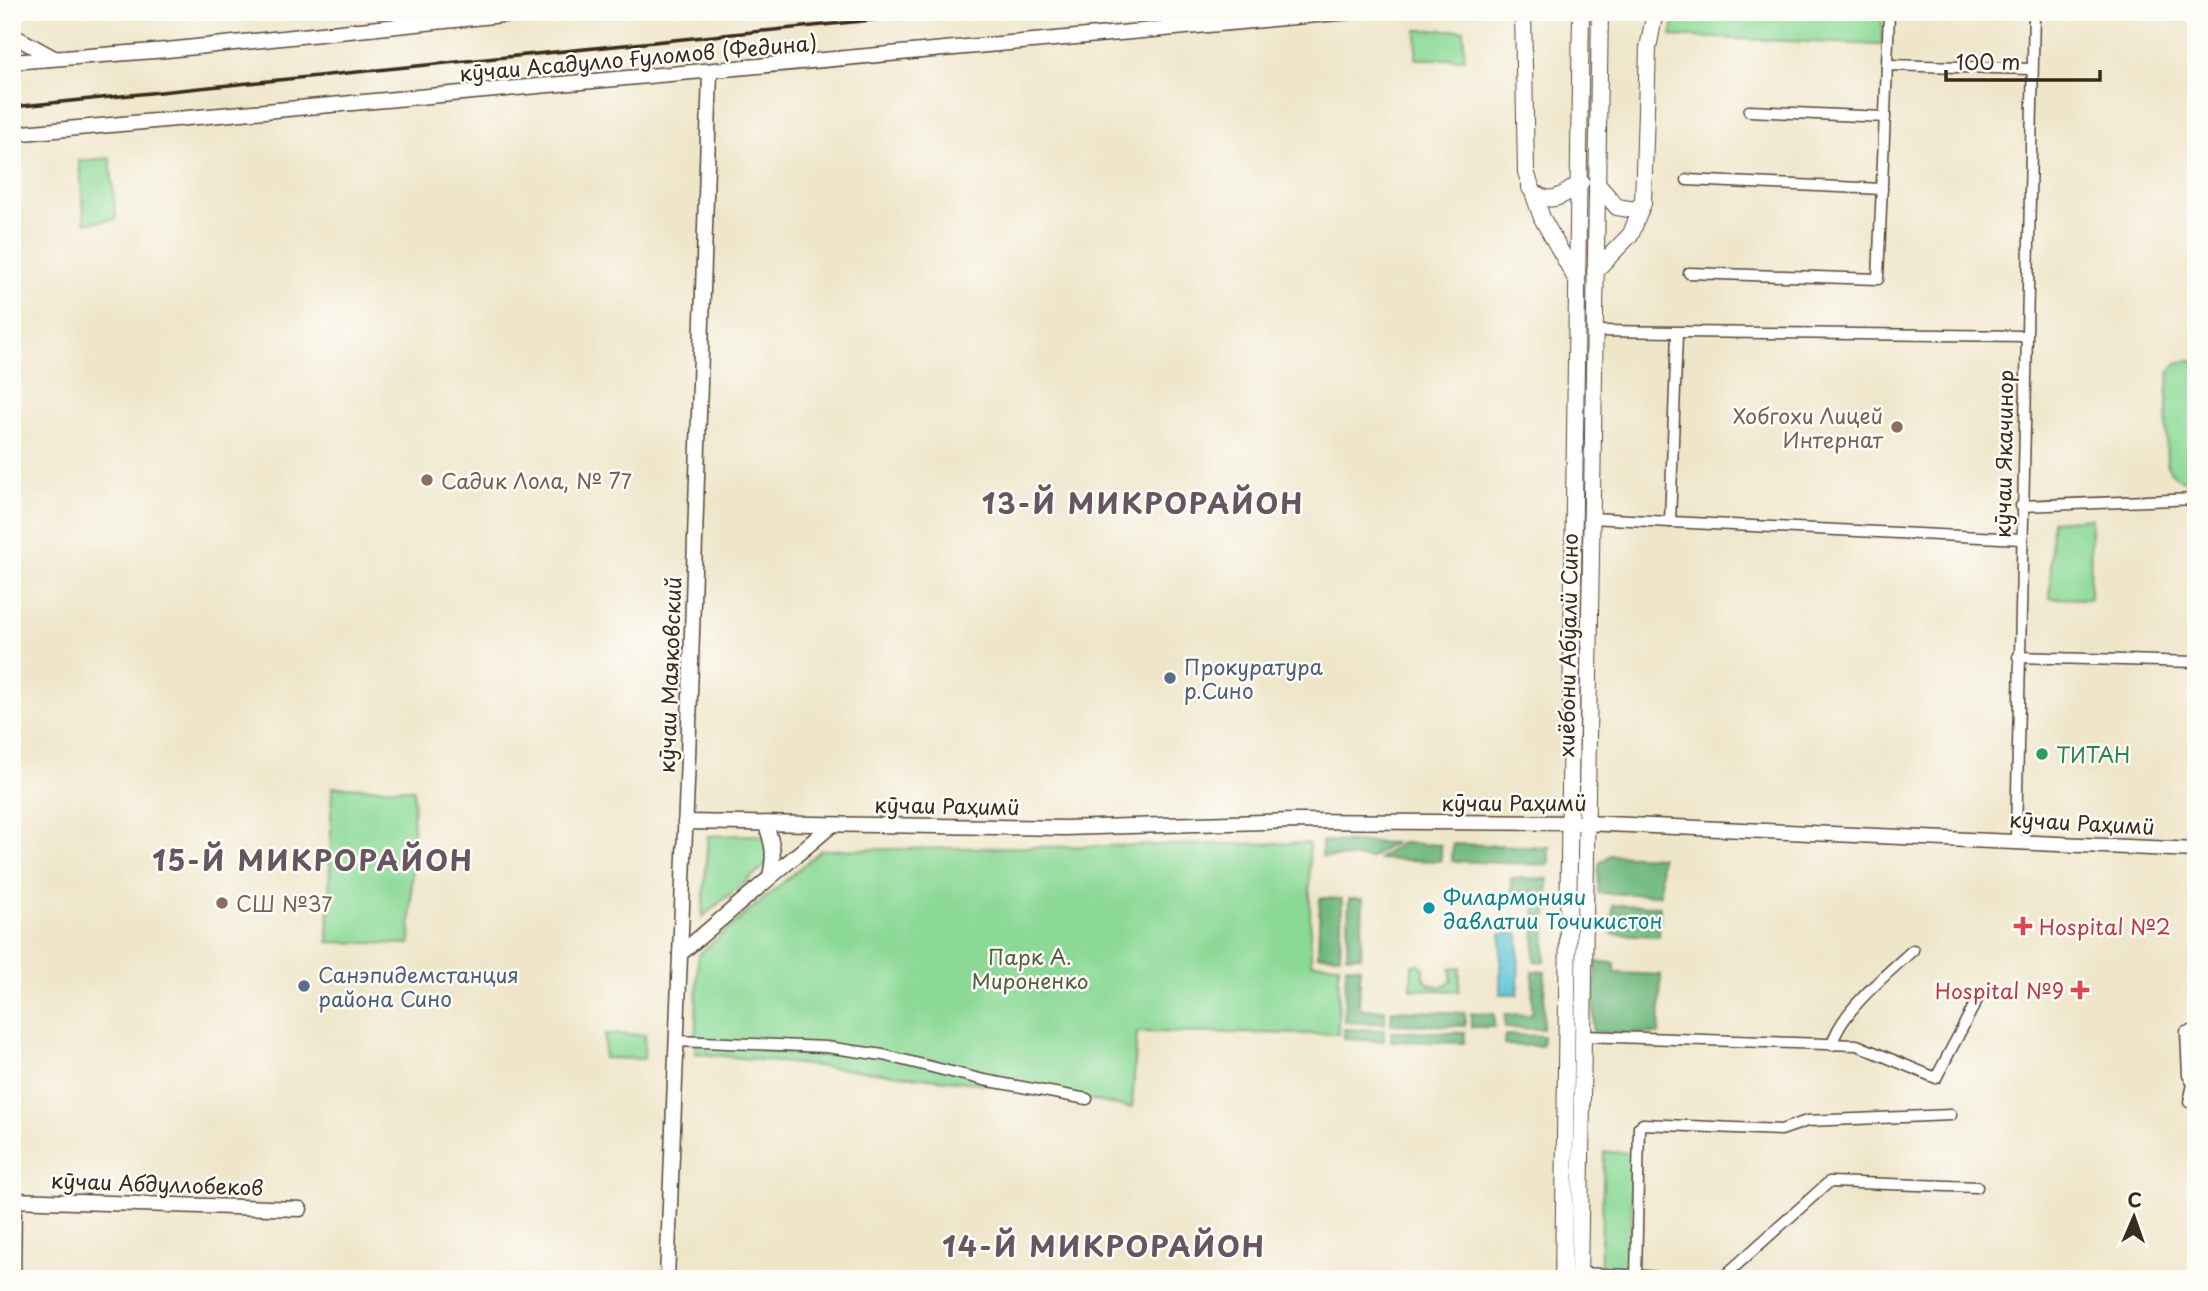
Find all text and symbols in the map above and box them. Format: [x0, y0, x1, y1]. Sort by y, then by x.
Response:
street label: кӯчаи Асадулло Ғуломов (Федина) [458, 25, 818, 89]
scale bar [1946, 38, 2100, 82]
text: 100 m [1956, 45, 2020, 77]
street label: кӯчаи Якачинор [1986, 370, 2020, 538]
place label: Хобгохи Лицей Интернат [1733, 399, 1884, 455]
marker: Хобгохи Лицей Интернат [1889, 419, 1905, 435]
place label: Садик Лола, № 77 [441, 464, 632, 496]
marker: Садик Лола, № 77 [419, 472, 435, 488]
district label: 13-Й МИКРОРАЙОН [982, 481, 1304, 524]
street label: хиёбони Абӯалӣ Сино [1549, 533, 1585, 757]
street label: кӯчаи Маяковский [650, 576, 688, 774]
place label: Прокуратура р.Сино [1184, 650, 1323, 706]
marker: Прокуратура р.Сино [1162, 670, 1178, 686]
place label: ТИТАН [2056, 738, 2130, 770]
marker: ТИТАН [2034, 746, 2050, 762]
street label: кӯчаи Раҳимӣ [1441, 786, 1587, 818]
street label: кӯчаи Раҳимӣ [874, 788, 1020, 822]
street label: кӯчаи Раҳимӣ [2008, 802, 2156, 842]
district label: 15-Й МИКРОРАЙОН [152, 838, 474, 881]
place label: Филармонияи давлатии Точикистон [1443, 880, 1663, 936]
place label: СШ №37 [236, 887, 332, 919]
marker: СШ №37 [214, 895, 230, 911]
marker: Филармонияи давлатии Точикистон [1421, 900, 1437, 916]
place label: Hospital №2 [2039, 910, 2171, 942]
marker: Hospital №2 [2013, 916, 2033, 936]
park label: Парк А. Мироненко [972, 940, 1088, 996]
place label: Санэпидемстанция района Сино [318, 958, 519, 1014]
place label: Hospital №9 [1935, 974, 2064, 1006]
marker: Санэпидемстанция района Сино [296, 978, 312, 994]
marker: Hospital №9 [2070, 980, 2090, 1000]
street label: кӯчаи Абдуллобеков [50, 1163, 264, 1203]
north arrow [2100, 1182, 2170, 1252]
text: С [2127, 1185, 2142, 1213]
district label: 14-Й МИКРОРАЙОН [942, 1224, 1266, 1267]

